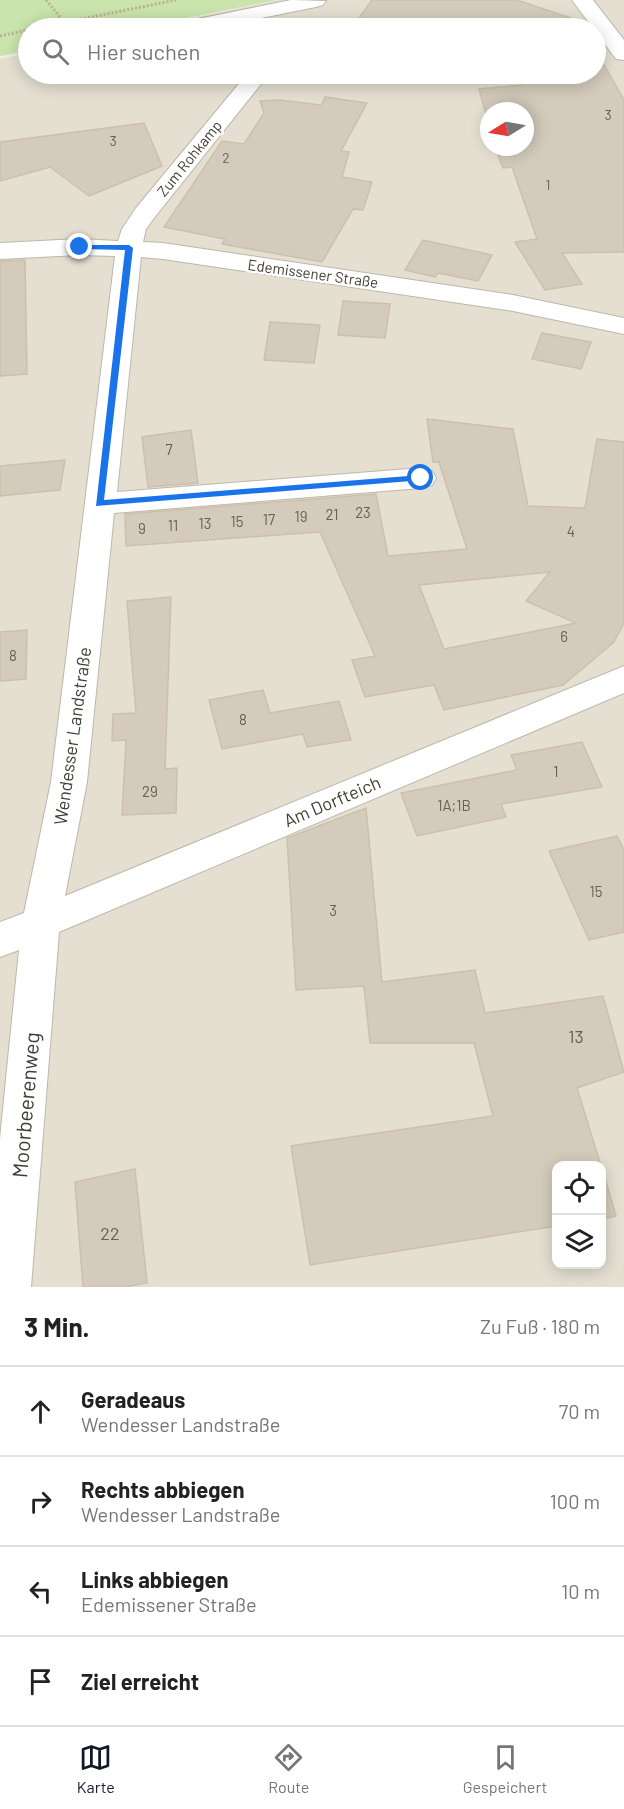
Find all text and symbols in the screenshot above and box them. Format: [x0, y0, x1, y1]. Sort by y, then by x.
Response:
search box [18, 18, 606, 84]
icon: search [39, 35, 72, 68]
text: Hier suchen [87, 38, 200, 64]
north arrow [480, 102, 534, 156]
house number: 3 [604, 106, 612, 123]
street label: Zum Rohkamp [153, 116, 225, 200]
house number: 3 [109, 132, 117, 149]
house number: 2 [222, 149, 230, 166]
house number: 1 [546, 176, 550, 193]
route end [66, 233, 92, 259]
street label: Edemissener Straße [246, 255, 380, 291]
house number: 7 [165, 440, 173, 458]
route start [407, 464, 433, 490]
house number: 23 [355, 503, 371, 521]
house number: 21 [325, 505, 339, 523]
house number: 19 [294, 507, 308, 525]
house number: 17 [263, 510, 275, 528]
house number: 15 [231, 512, 243, 530]
house number: 13 [199, 514, 211, 532]
house number: 11 [168, 516, 178, 534]
house number: 9 [138, 519, 146, 537]
house number: 4 [567, 522, 575, 540]
house number: 6 [560, 627, 568, 645]
house number: 8 [9, 646, 17, 664]
street label: Wendesser Landstraße [49, 646, 95, 826]
house number: 8 [239, 710, 247, 728]
house number: 1 [553, 762, 559, 780]
street label: Am Dorfteich [280, 771, 384, 831]
house number: 29 [142, 782, 158, 800]
house number: 1A;1B [437, 796, 471, 814]
house number: 15 [590, 882, 602, 900]
house number: 3 [329, 901, 337, 919]
house number: 13 [568, 1025, 584, 1047]
street label: Moorbeerenweg [6, 1031, 44, 1179]
map controls [552, 1161, 606, 1269]
button: locate [552, 1161, 606, 1215]
button: layers [552, 1215, 606, 1269]
house number: 22 [100, 1222, 120, 1244]
text: 3 Min. [24, 1311, 90, 1342]
text: Zu Fuß · 180 m [480, 1314, 600, 1338]
text: Geradeaus [81, 1386, 185, 1412]
icon: ahead [24, 1395, 57, 1428]
text: 70 m [559, 1399, 600, 1423]
text: Wendesser Landstraße [81, 1412, 280, 1436]
text: Rechts abbiegen [81, 1476, 244, 1502]
icon: right [24, 1485, 57, 1518]
text: 100 m [550, 1489, 600, 1513]
text: Wendesser Landstraße [81, 1502, 280, 1526]
text: Links abbiegen [81, 1566, 229, 1592]
icon: left [24, 1575, 57, 1608]
text: 10 m [561, 1579, 600, 1603]
text: Edemissener Straße [81, 1592, 257, 1616]
icon: arrive [24, 1665, 57, 1698]
text: Ziel erreicht [81, 1668, 199, 1694]
tab: Karte [77, 1741, 115, 1796]
tab: Route [268, 1741, 309, 1796]
tab: Gespeichert [463, 1741, 547, 1796]

